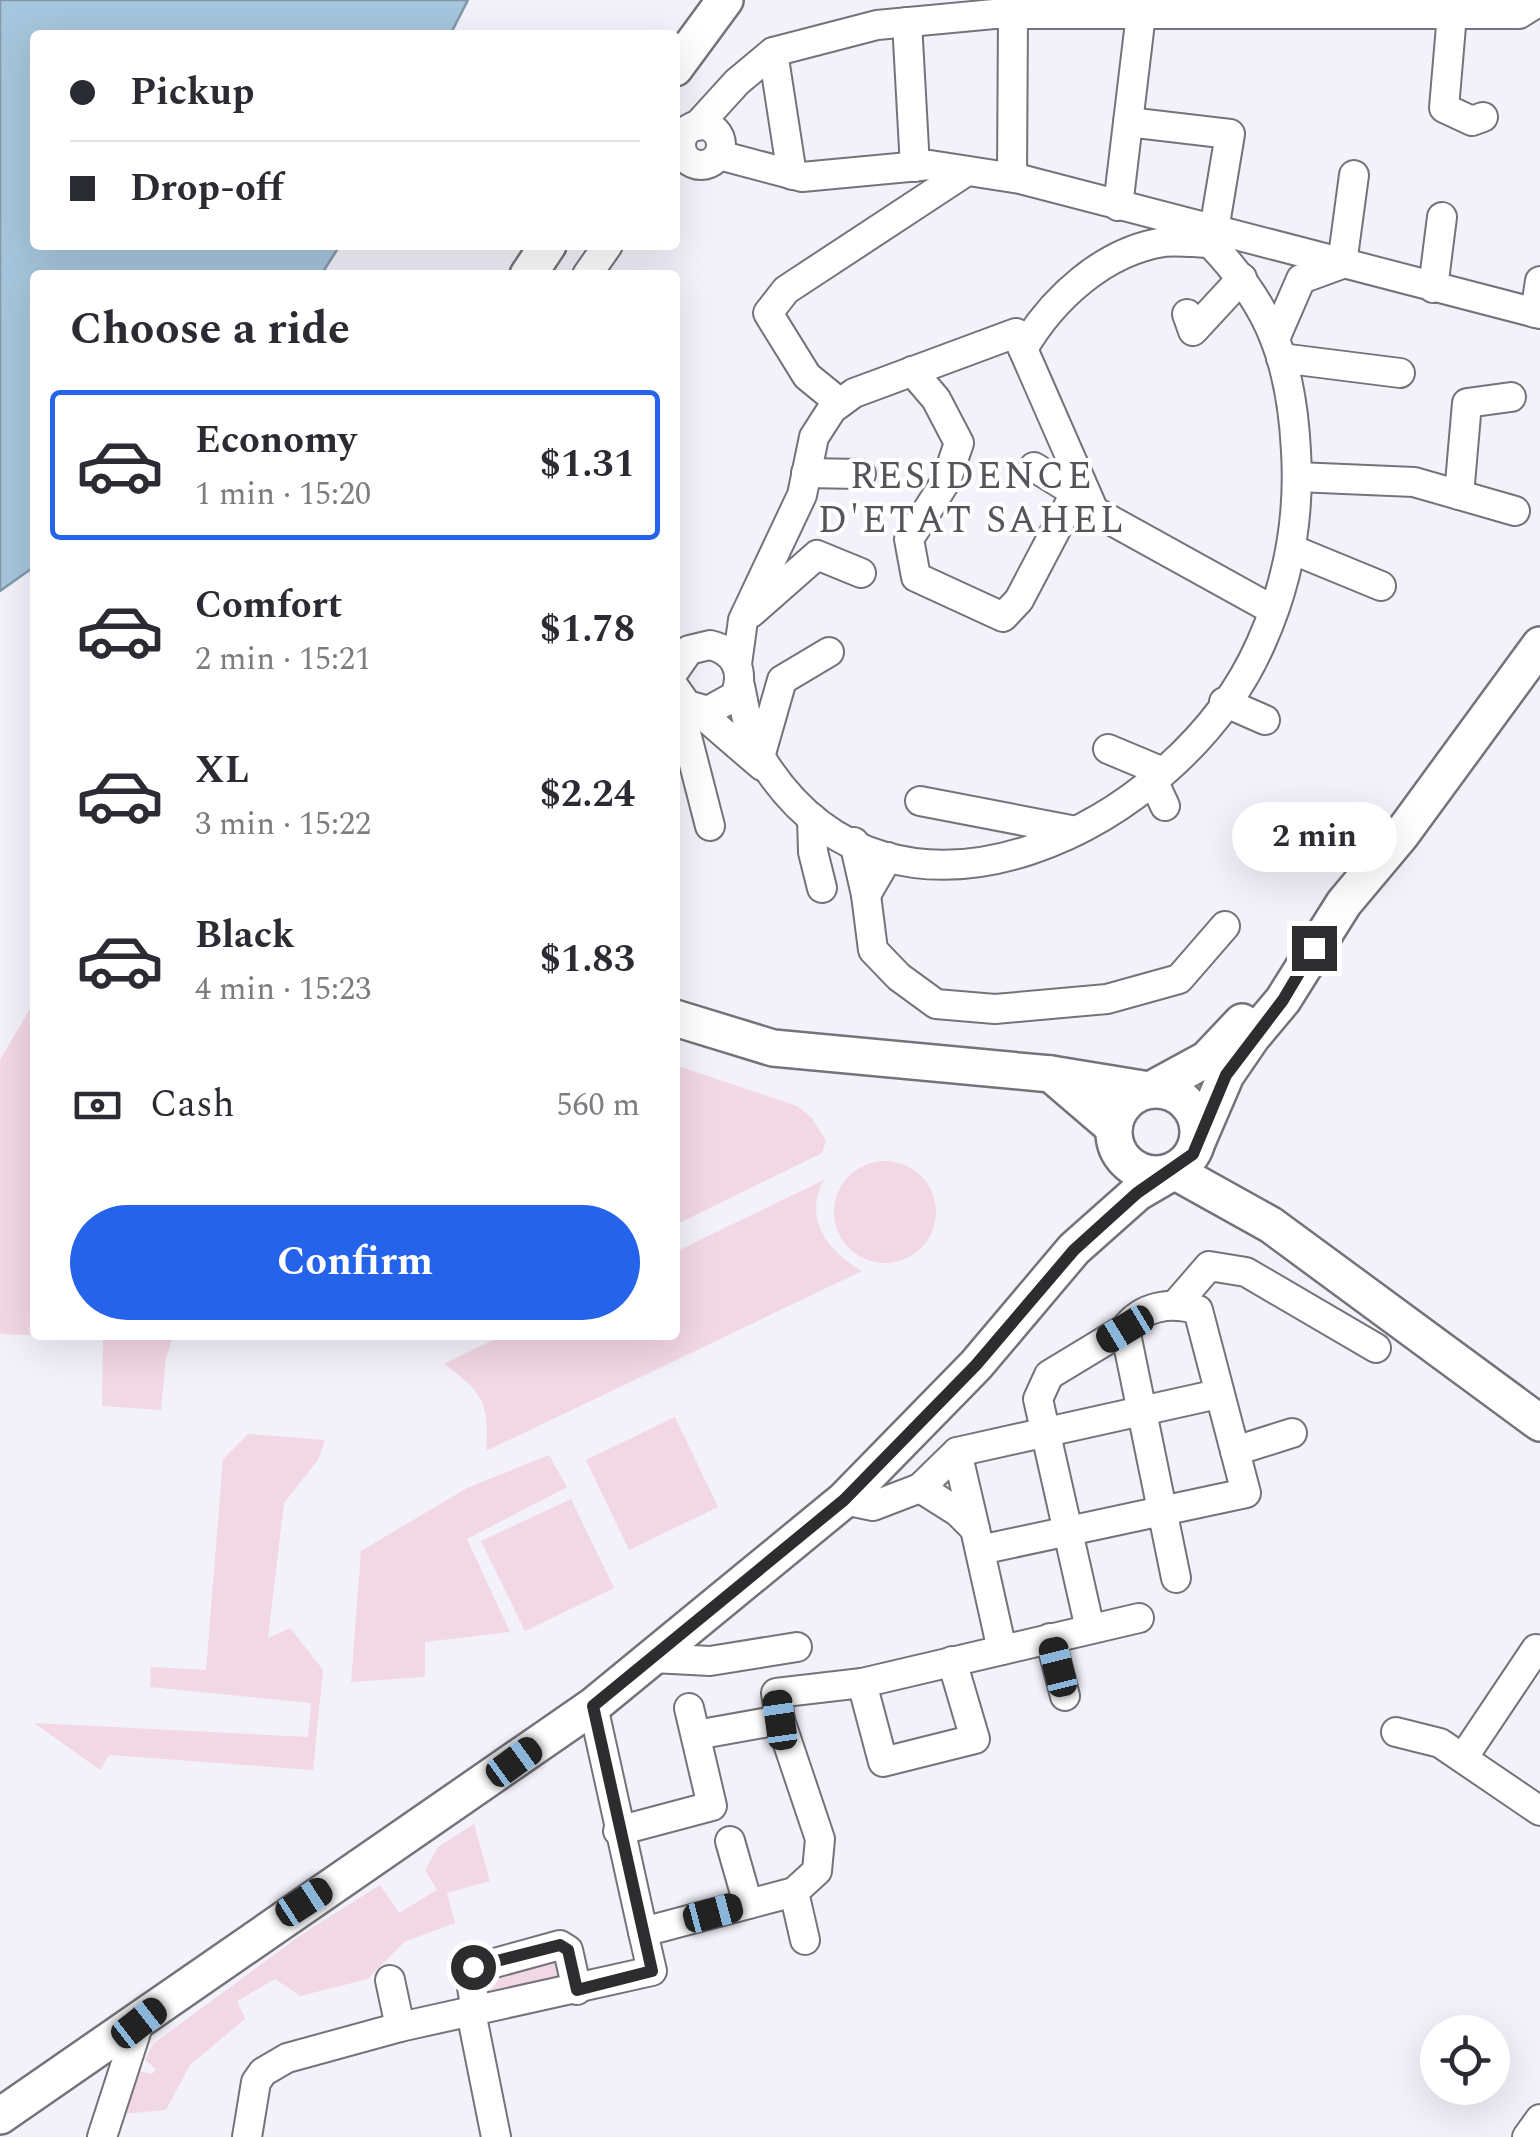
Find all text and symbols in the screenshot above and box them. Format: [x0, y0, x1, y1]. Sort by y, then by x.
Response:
text: Pickup [130, 64, 254, 122]
text: Drop-off [130, 160, 284, 218]
text: Choose a ride [70, 295, 350, 364]
text: Economy [195, 412, 356, 470]
icon: car [75, 420, 165, 510]
text: $1.31 [540, 436, 635, 494]
district label: RESIDENCE D'ETAT SAHEL [818, 448, 1126, 550]
text: 1 min · 15:20 [195, 470, 371, 519]
text: Comfort [195, 577, 342, 635]
icon: car [75, 585, 165, 675]
text: $1.78 [540, 601, 635, 659]
text: 2 min · 15:21 [195, 635, 371, 684]
text: XL [195, 742, 249, 800]
icon: car [75, 750, 165, 840]
text: $2.24 [540, 766, 635, 824]
text: 3 min · 15:22 [195, 800, 371, 849]
callout: 2 min [1232, 803, 1396, 873]
text: 2 min [1272, 812, 1357, 861]
text: Black [195, 907, 295, 965]
icon: car [75, 915, 165, 1005]
route end [1292, 926, 1337, 971]
text: $1.83 [540, 931, 635, 989]
text: 4 min · 15:23 [195, 965, 371, 1014]
text: Cash [150, 1076, 235, 1134]
icon: cash [70, 1078, 125, 1133]
text: 560 m [556, 1081, 640, 1130]
button: Confirm [70, 1205, 640, 1320]
car [1092, 1301, 1158, 1357]
car [1036, 1634, 1080, 1700]
car [761, 1688, 799, 1752]
car [481, 1732, 547, 1792]
car [271, 1873, 337, 1931]
car [680, 1891, 746, 1935]
route start [451, 1945, 496, 1990]
car [106, 1993, 172, 2053]
map controls [1420, 2015, 1510, 2105]
button: locate [1420, 2015, 1510, 2105]

